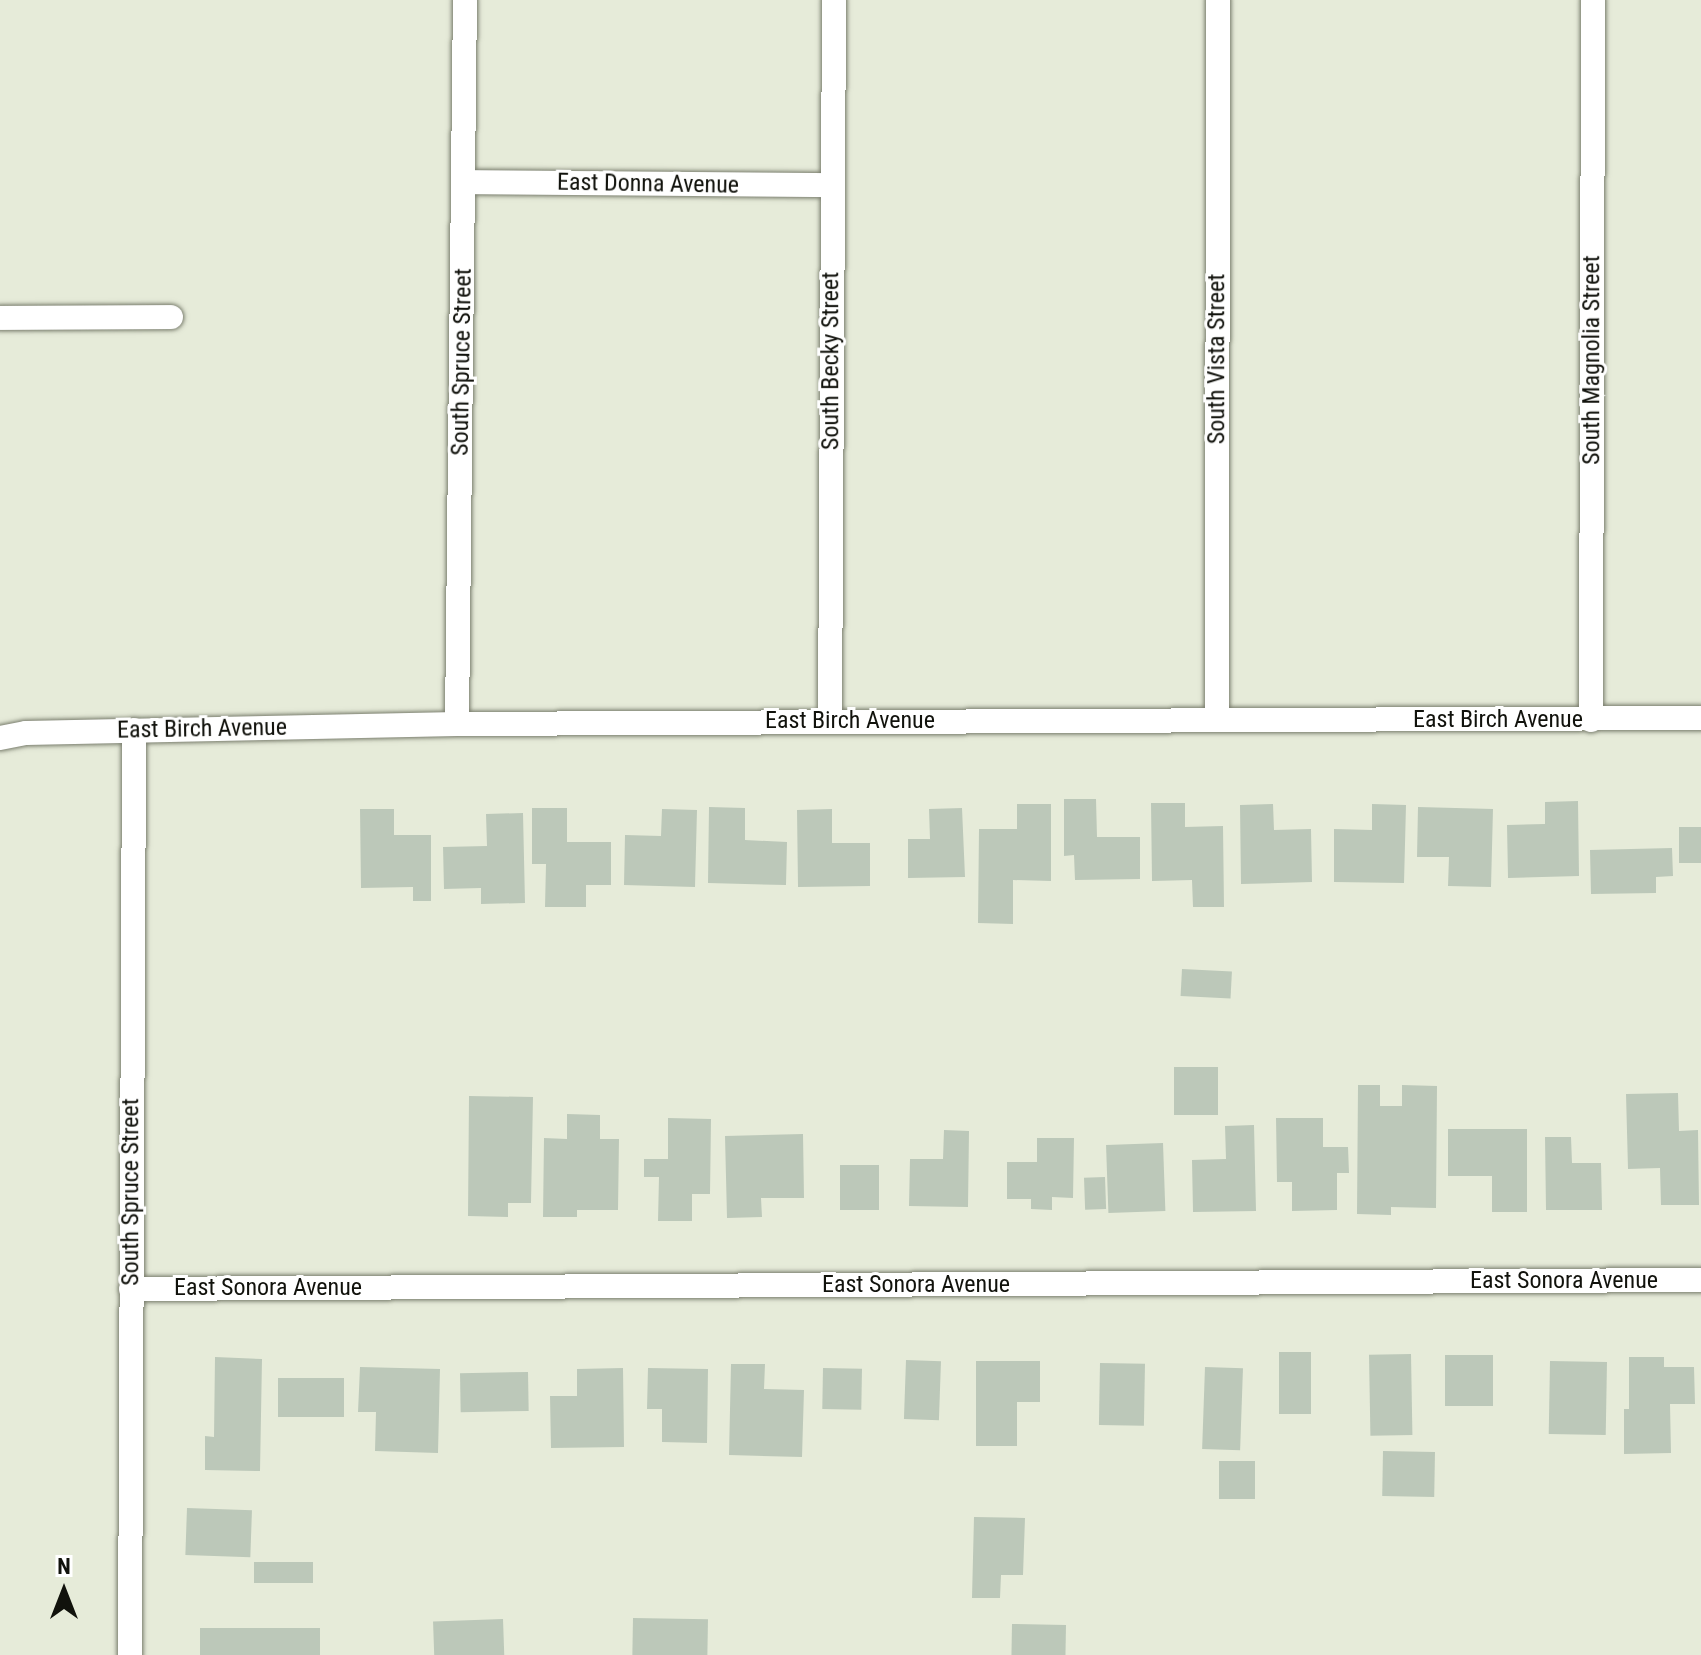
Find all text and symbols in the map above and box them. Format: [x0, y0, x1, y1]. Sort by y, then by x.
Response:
street label: East Donna Avenue [557, 168, 739, 200]
street label: South Magnolia Street [1578, 255, 1606, 465]
street label: South Spruce Street [446, 268, 478, 456]
street label: South Becky Street [817, 272, 845, 450]
street label: South Vista Street [1203, 274, 1231, 444]
street label: East Birch Avenue [1413, 706, 1583, 734]
street label: East Birch Avenue [765, 707, 935, 735]
street label: East Birch Avenue [117, 713, 287, 745]
street label: South Spruce Street [117, 1098, 145, 1286]
street label: East Sonora Avenue [1470, 1267, 1658, 1295]
street label: East Sonora Avenue [822, 1271, 1010, 1299]
street label: East Sonora Avenue [174, 1274, 362, 1302]
north arrow [24, 1551, 104, 1631]
text: N [57, 1554, 71, 1579]

